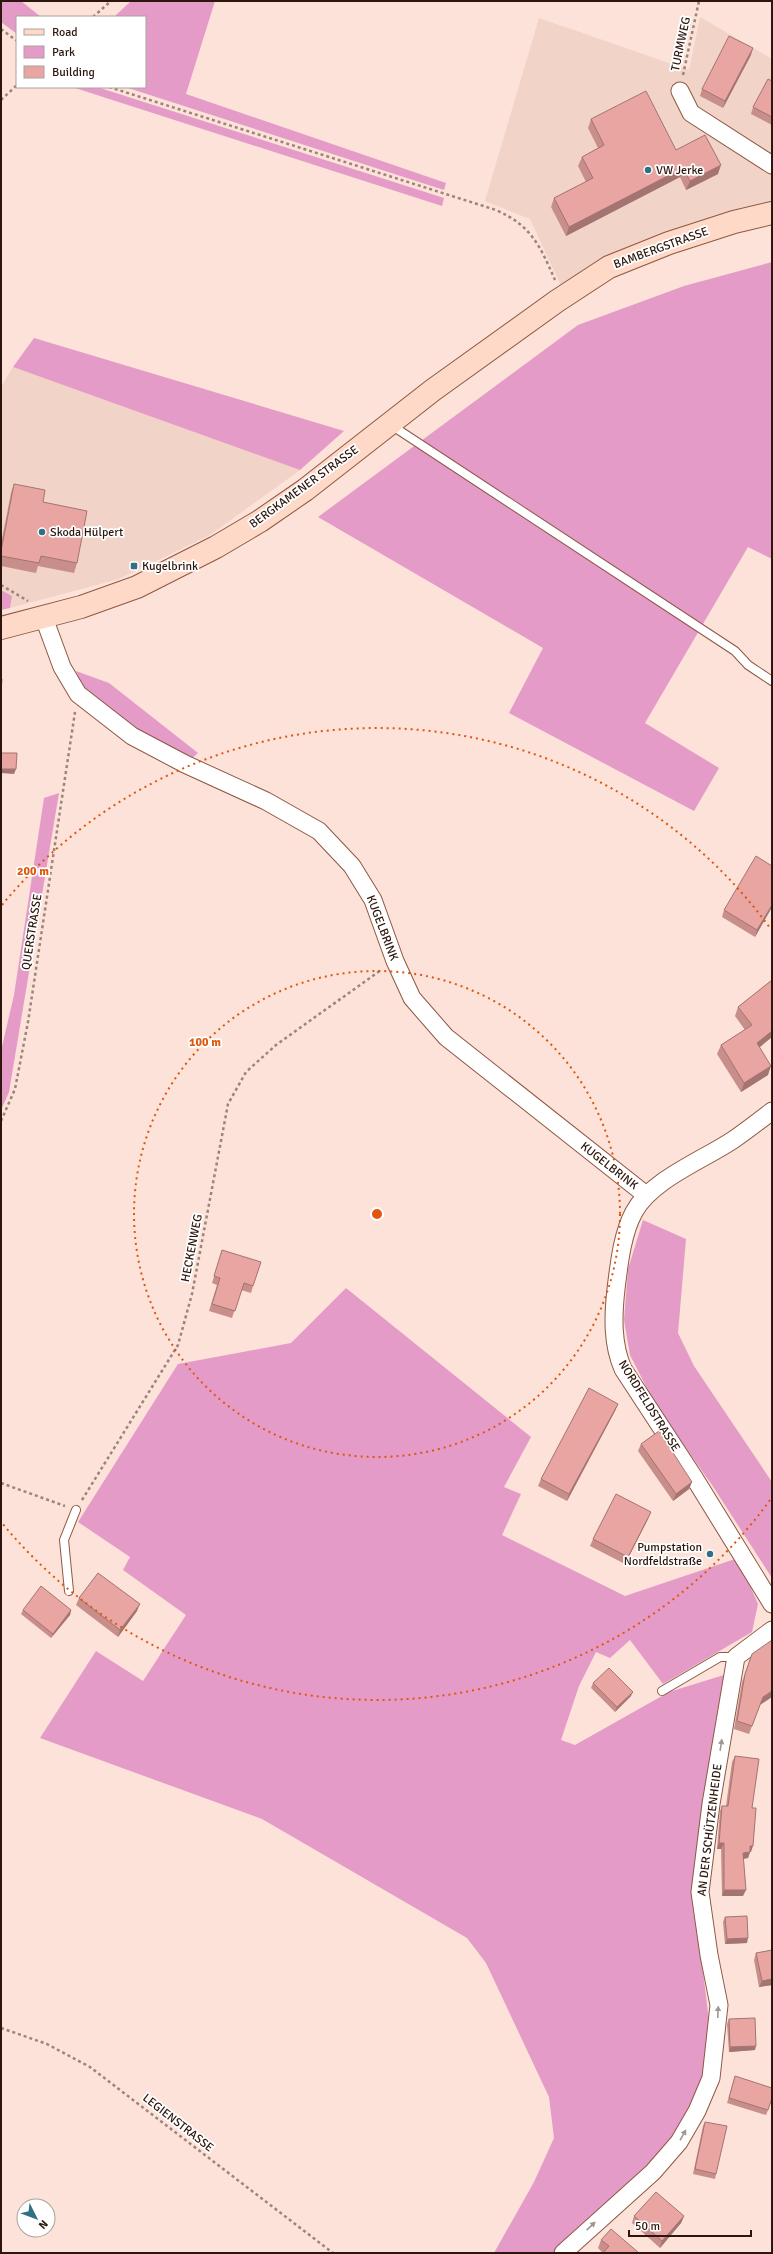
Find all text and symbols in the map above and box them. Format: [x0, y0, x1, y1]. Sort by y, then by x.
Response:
street label: TURMWEG [668, 15, 694, 73]
legend [16, 16, 146, 88]
text: Road [52, 25, 78, 40]
text: Park [52, 45, 75, 60]
text: Building [52, 65, 95, 80]
place label: VW Jerke [656, 163, 703, 178]
marker: VW Jerke [643, 165, 653, 175]
street label: BAMBERGSTRASSE [611, 224, 711, 272]
street label: BERGKAMENER STRASSE [246, 442, 362, 532]
place label: Skoda Hülpert [50, 525, 123, 540]
marker: Skoda Hülpert [37, 527, 47, 537]
place label: Kugelbrink [142, 559, 198, 574]
marker: Kugelbrink [129, 561, 139, 571]
text: 200 m [17, 864, 49, 879]
street label: QUERSTRASSE [19, 893, 45, 971]
street label: KUGELBRINK [363, 893, 401, 963]
text: 100 m [189, 1035, 221, 1050]
street label: KUGELBRINK [577, 1139, 641, 1193]
centre of rings [370, 1207, 384, 1221]
street label: HECKENWEG [178, 1213, 206, 1283]
street label: NORDFELDSTRASSE [615, 1358, 683, 1455]
place label: Pumpstation Nordfeldstraße [624, 1540, 702, 1569]
marker: Pumpstation Nordfeldstraße [705, 1549, 715, 1559]
one-way arrow [718, 1739, 724, 1751]
street label: AN DER SCHÜTZENHEIDE [694, 1763, 726, 1897]
one-way arrow [715, 2005, 721, 2018]
street label: LEGIENSTRASSE [140, 2091, 217, 2155]
one-way arrow [680, 2129, 687, 2141]
north arrow [16, 2198, 56, 2238]
scale bar [629, 2212, 751, 2238]
text: N [36, 2217, 50, 2232]
text: 50 m [635, 2219, 660, 2234]
one-way arrow [586, 2221, 596, 2231]

